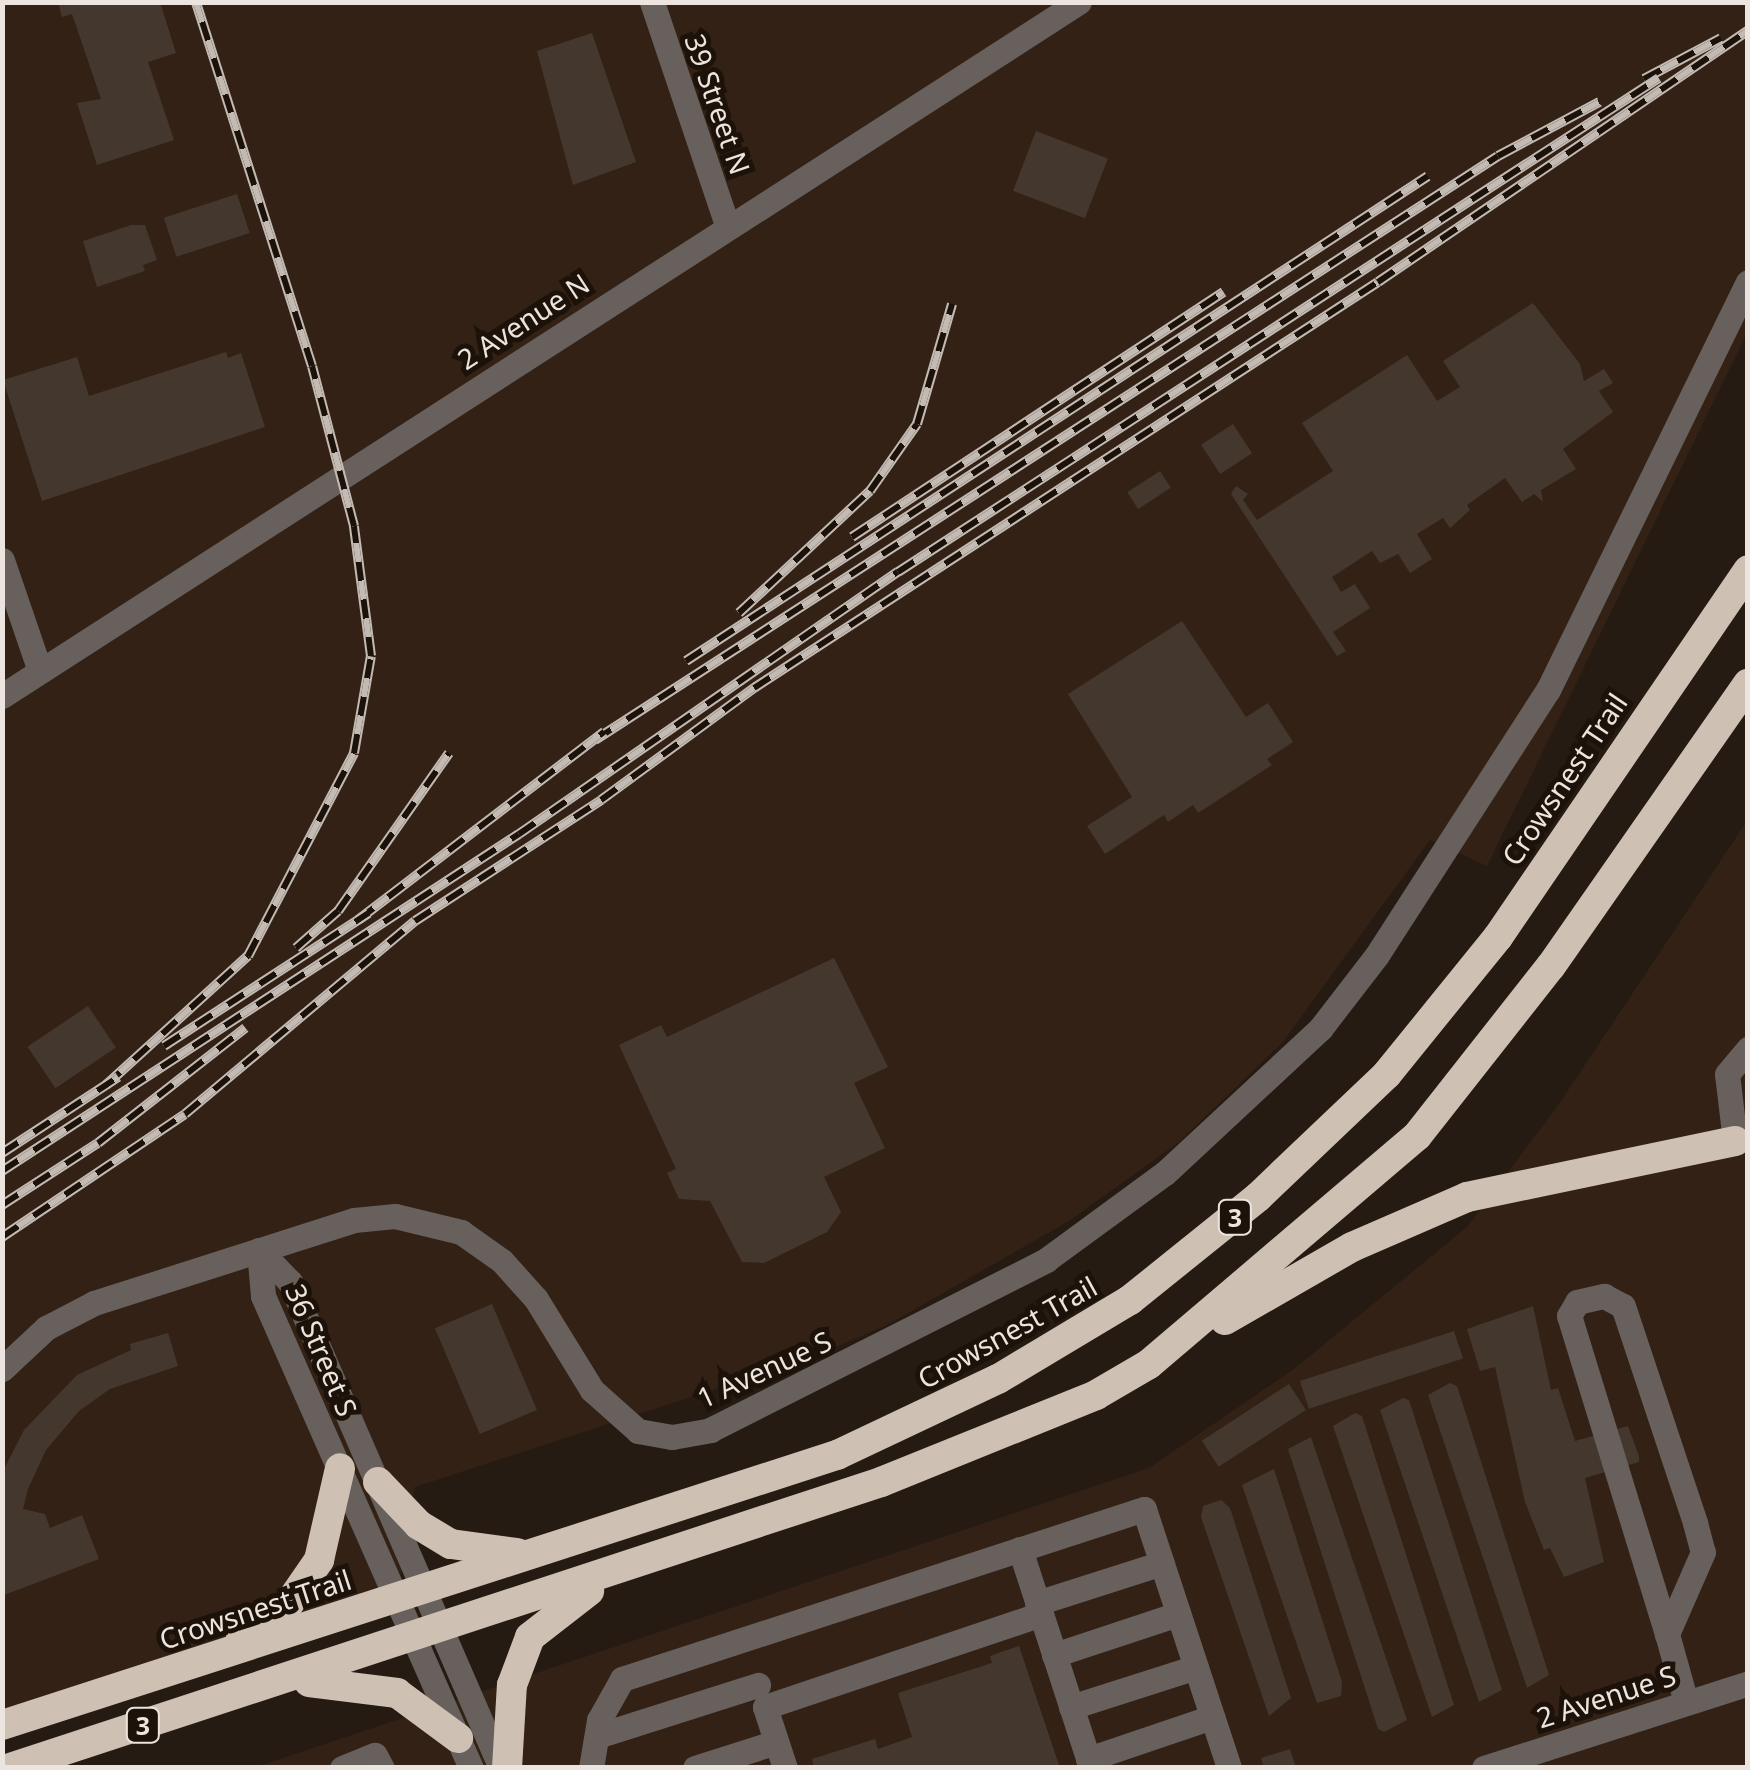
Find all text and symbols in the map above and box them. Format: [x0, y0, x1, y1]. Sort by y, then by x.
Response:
street label: 39 Street N [678, 29, 758, 179]
street label: 2 Avenue N [451, 266, 595, 376]
street label: Crowsnest Trail [1494, 687, 1634, 871]
road number: 3 [1218, 1197, 1252, 1237]
street label: Crowsnest Trail [912, 1269, 1102, 1395]
street label: 36 Street S [279, 1279, 365, 1421]
street label: 1 Avenue S [692, 1323, 836, 1415]
street label: Crowsnest Trail [155, 1562, 355, 1656]
street label: 2 Avenue S [1532, 1658, 1680, 1734]
road number: 3 [126, 1705, 160, 1745]

